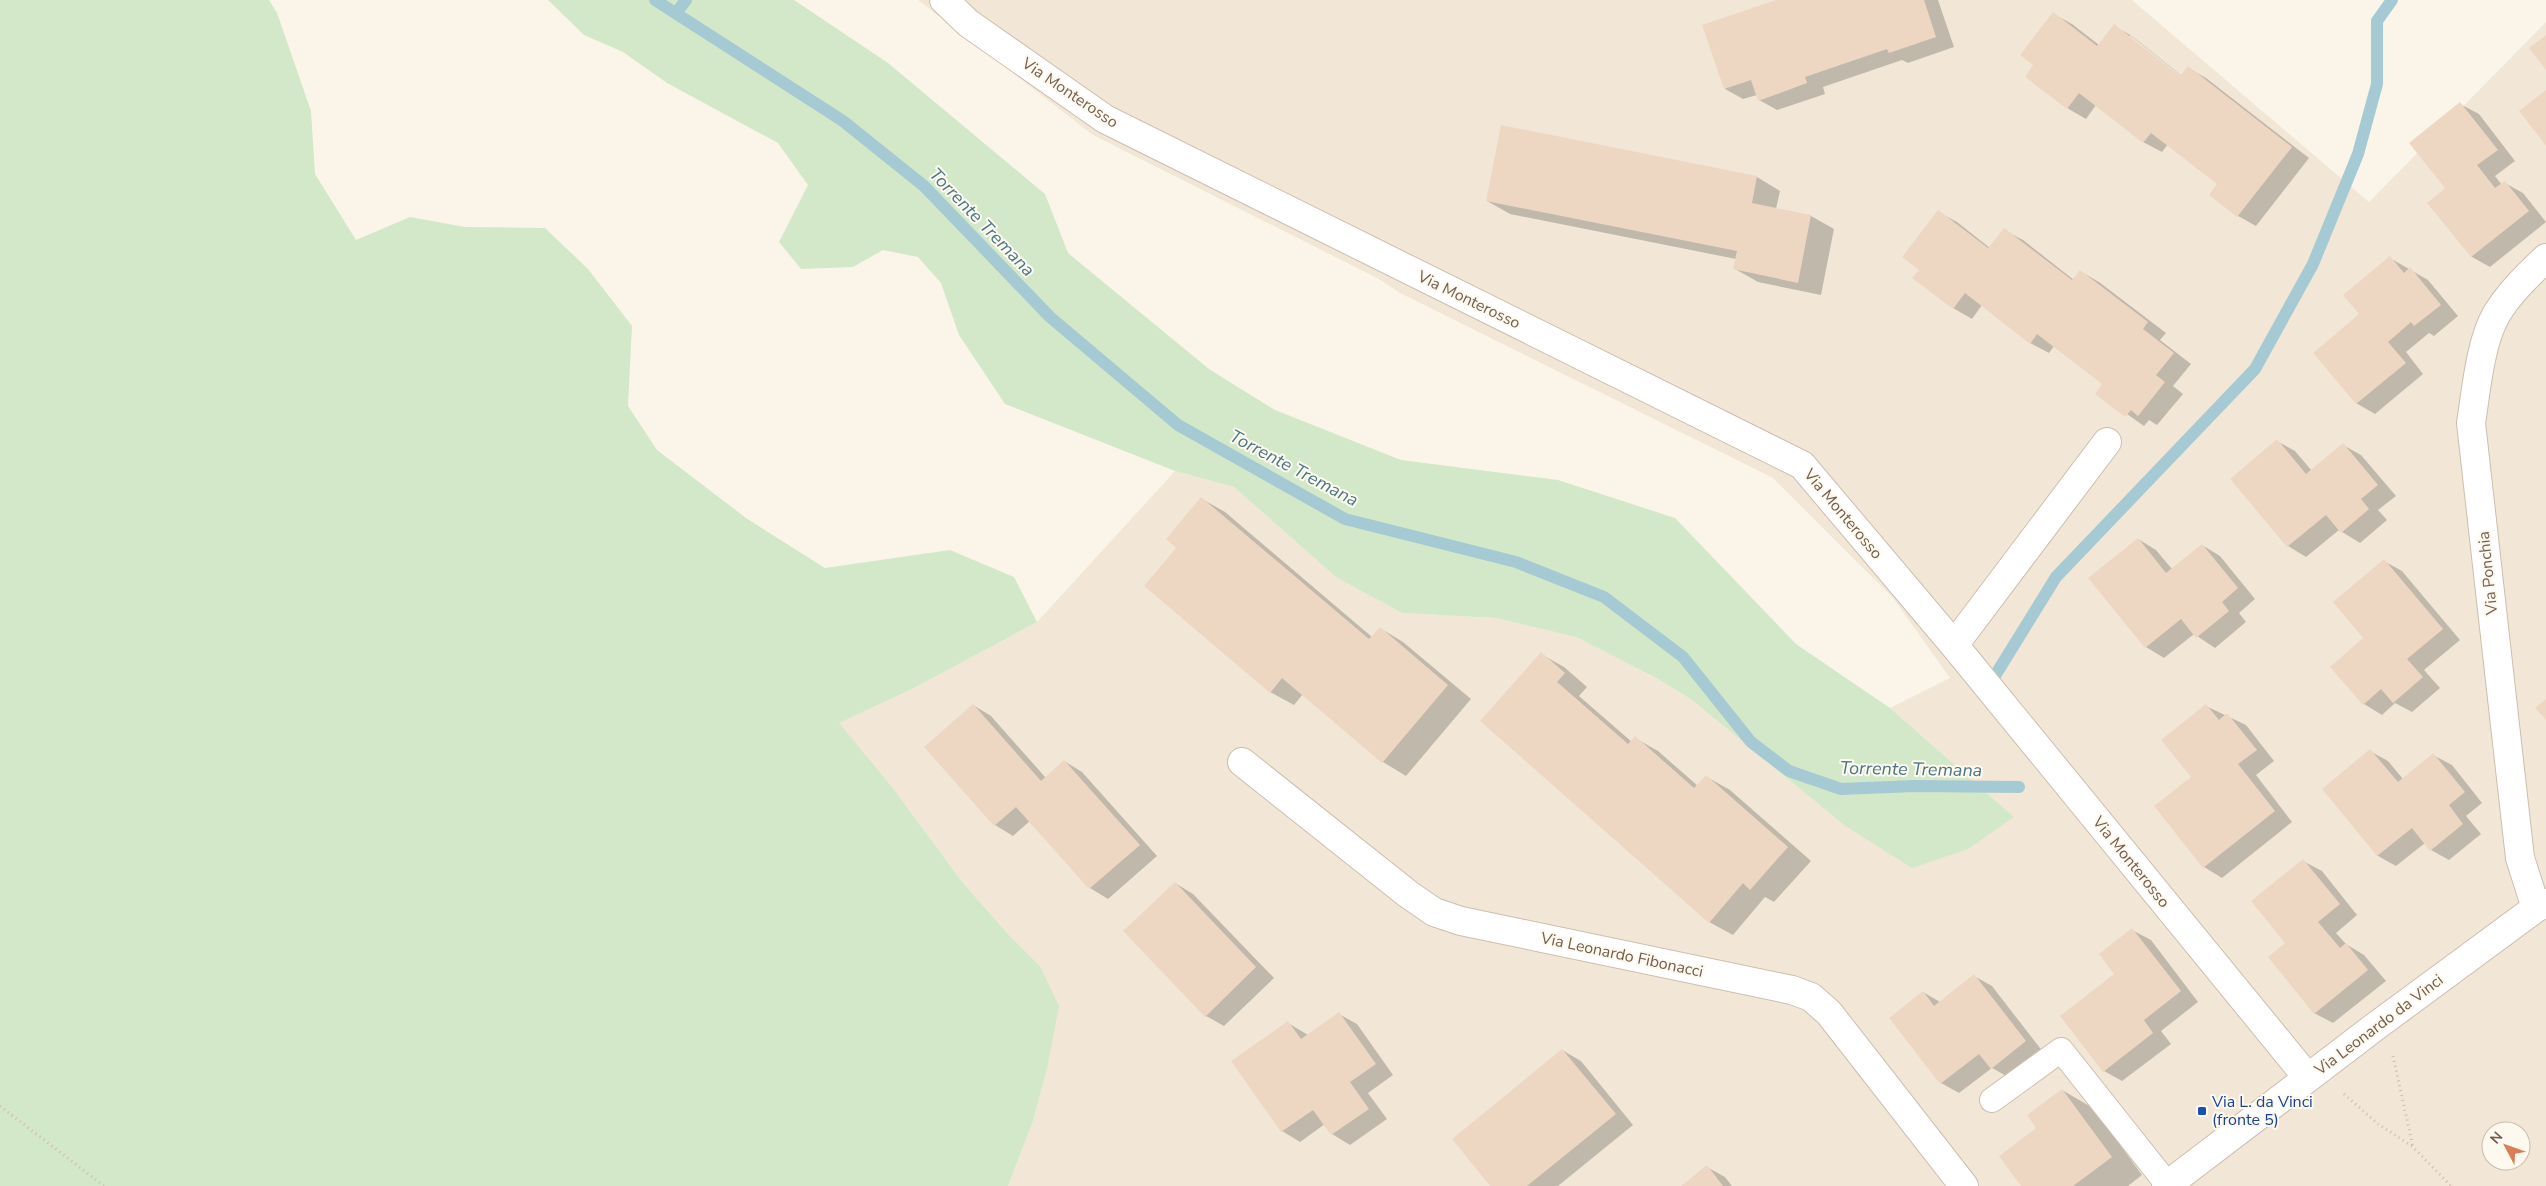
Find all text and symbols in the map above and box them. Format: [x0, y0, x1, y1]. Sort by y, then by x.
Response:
street label: Via Monterosso [1017, 52, 1123, 133]
water label: Torrente Tremana [924, 162, 1040, 282]
street label: Via Monterosso [1413, 265, 1524, 334]
water label: Torrente Tremana [1225, 424, 1363, 512]
street label: Via Monterosso [1798, 463, 1887, 564]
street label: Via Ponchia [2473, 530, 2503, 617]
water label: Torrente Tremana [1840, 756, 1982, 782]
street label: Via Monterosso [2087, 811, 2175, 912]
street label: Via Leonardo Fibonacci [1538, 927, 1705, 983]
street label: Via Leonardo da Vinci [2309, 969, 2448, 1081]
place label: Via L. da Vinci (fronte 5) [2211, 1091, 2313, 1131]
marker: Via L. da Vinci (fronte 5) [2196, 1105, 2208, 1117]
north arrow [2481, 1121, 2531, 1171]
text: N [2486, 1128, 2507, 1148]

